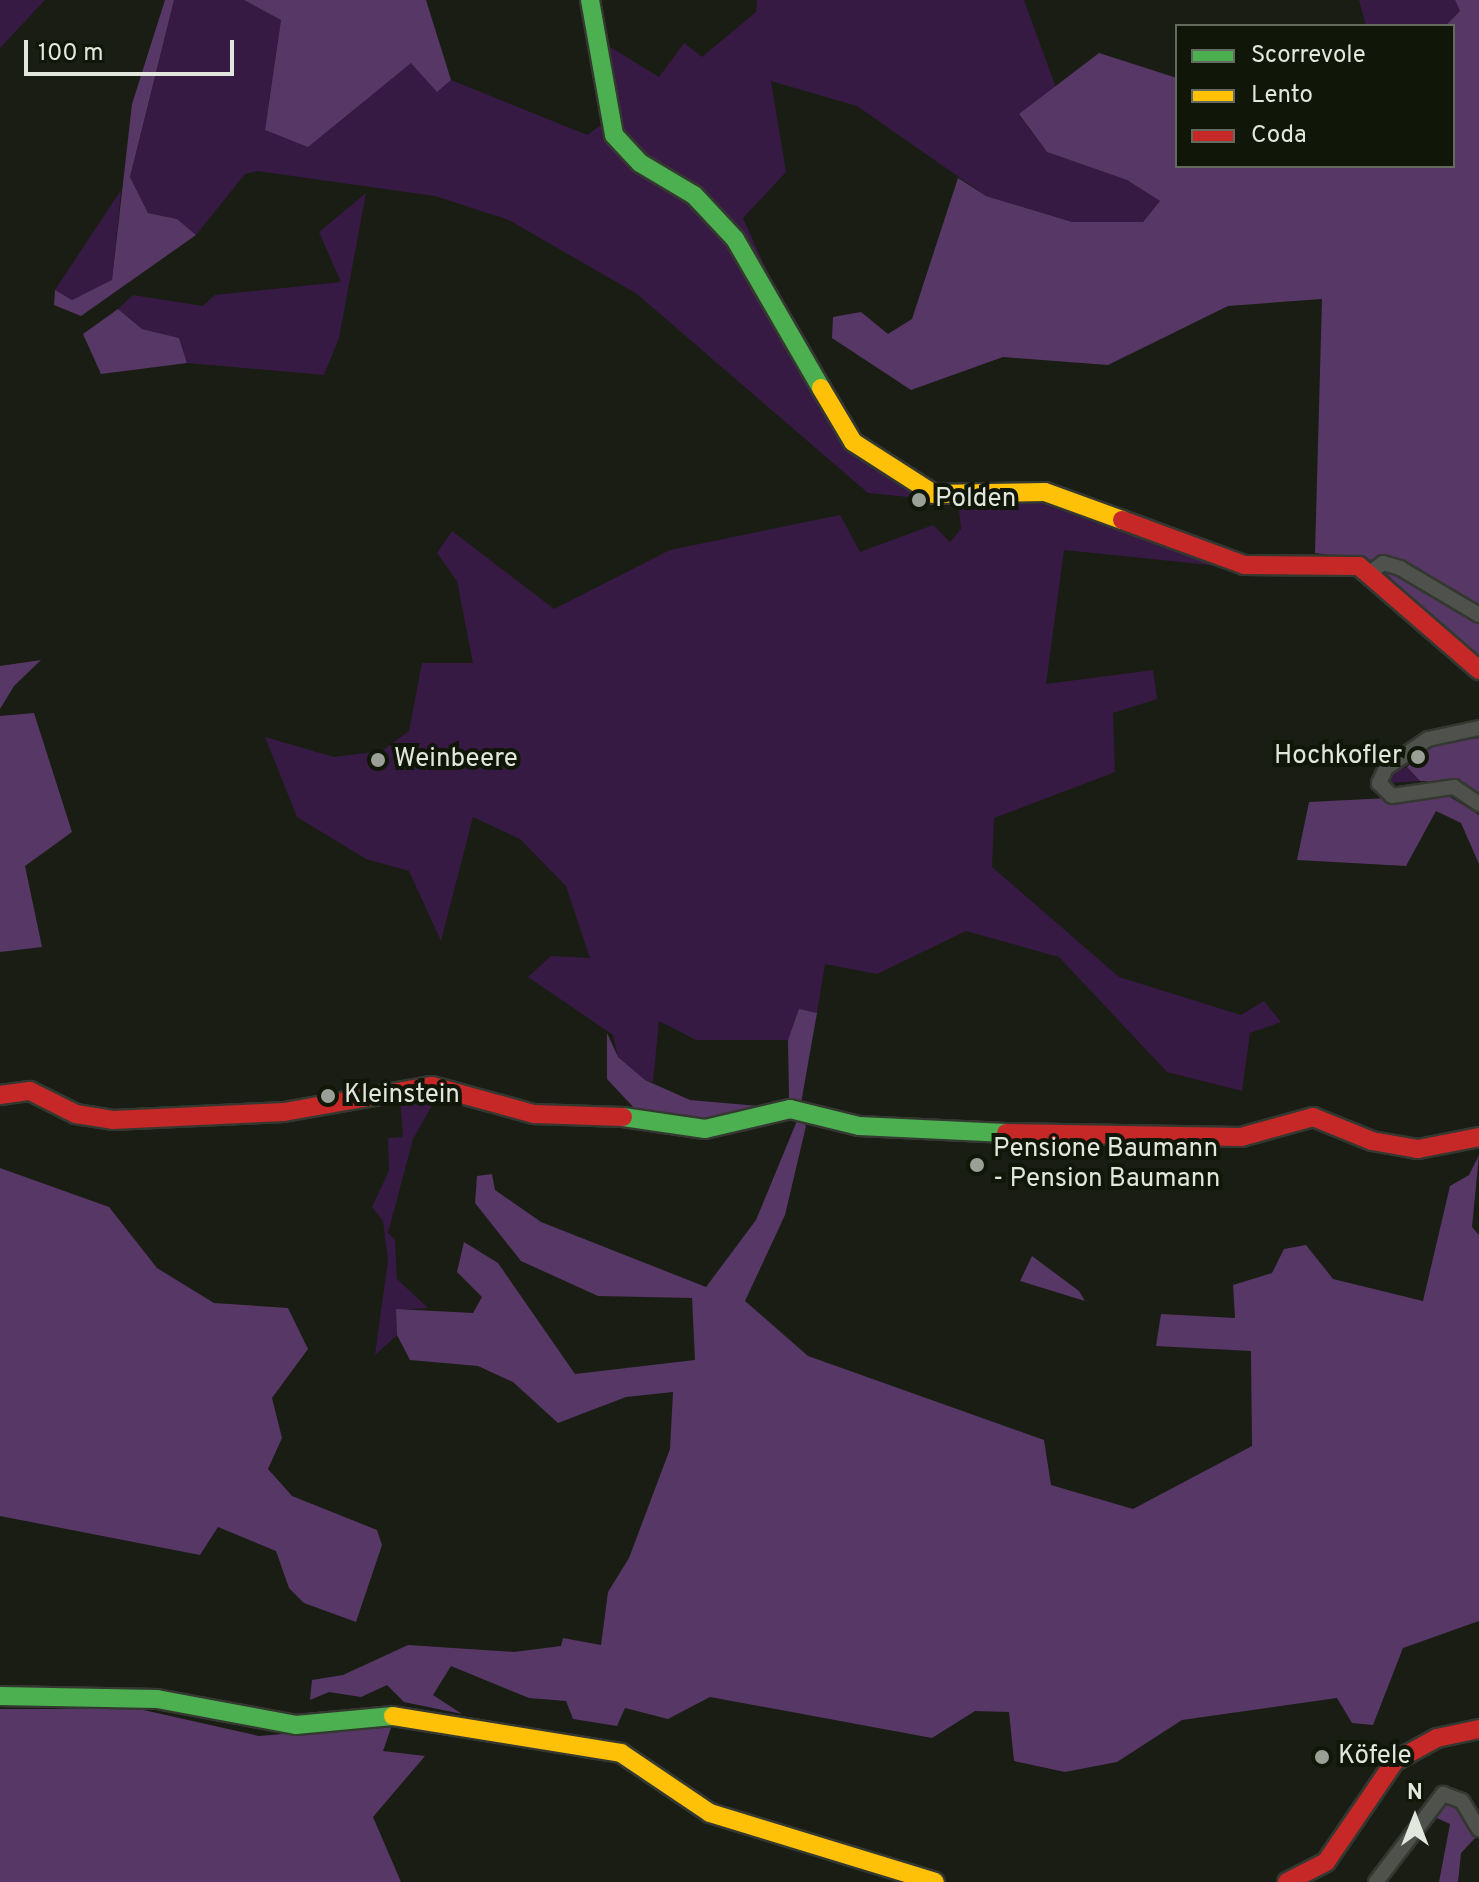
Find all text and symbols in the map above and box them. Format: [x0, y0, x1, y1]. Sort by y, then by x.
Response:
scale bar [28, 24, 238, 74]
legend [1175, 24, 1455, 168]
text: 100 m [38, 39, 104, 69]
text: Scorrevole [1251, 41, 1366, 71]
text: Lento [1251, 81, 1313, 111]
text: Coda [1251, 121, 1307, 151]
place label: Polden [935, 484, 1016, 516]
marker: Polden [910, 491, 928, 509]
place label: Hochkofler [1274, 741, 1402, 773]
place label: Weinbeere [394, 744, 518, 776]
marker: Hochkofler [1409, 748, 1427, 766]
marker: Weinbeere [369, 751, 387, 769]
place label: Kleinstein [344, 1080, 460, 1112]
marker: Kleinstein [319, 1087, 337, 1105]
place label: Pensione Baumann - Pension Baumann [993, 1134, 1220, 1196]
marker: Pensione Baumann - Pension Baumann [968, 1156, 986, 1174]
place label: Köfele [1338, 1741, 1412, 1773]
marker: Köfele [1313, 1748, 1331, 1766]
north arrow [1375, 1778, 1455, 1858]
text: N [1407, 1780, 1423, 1807]

